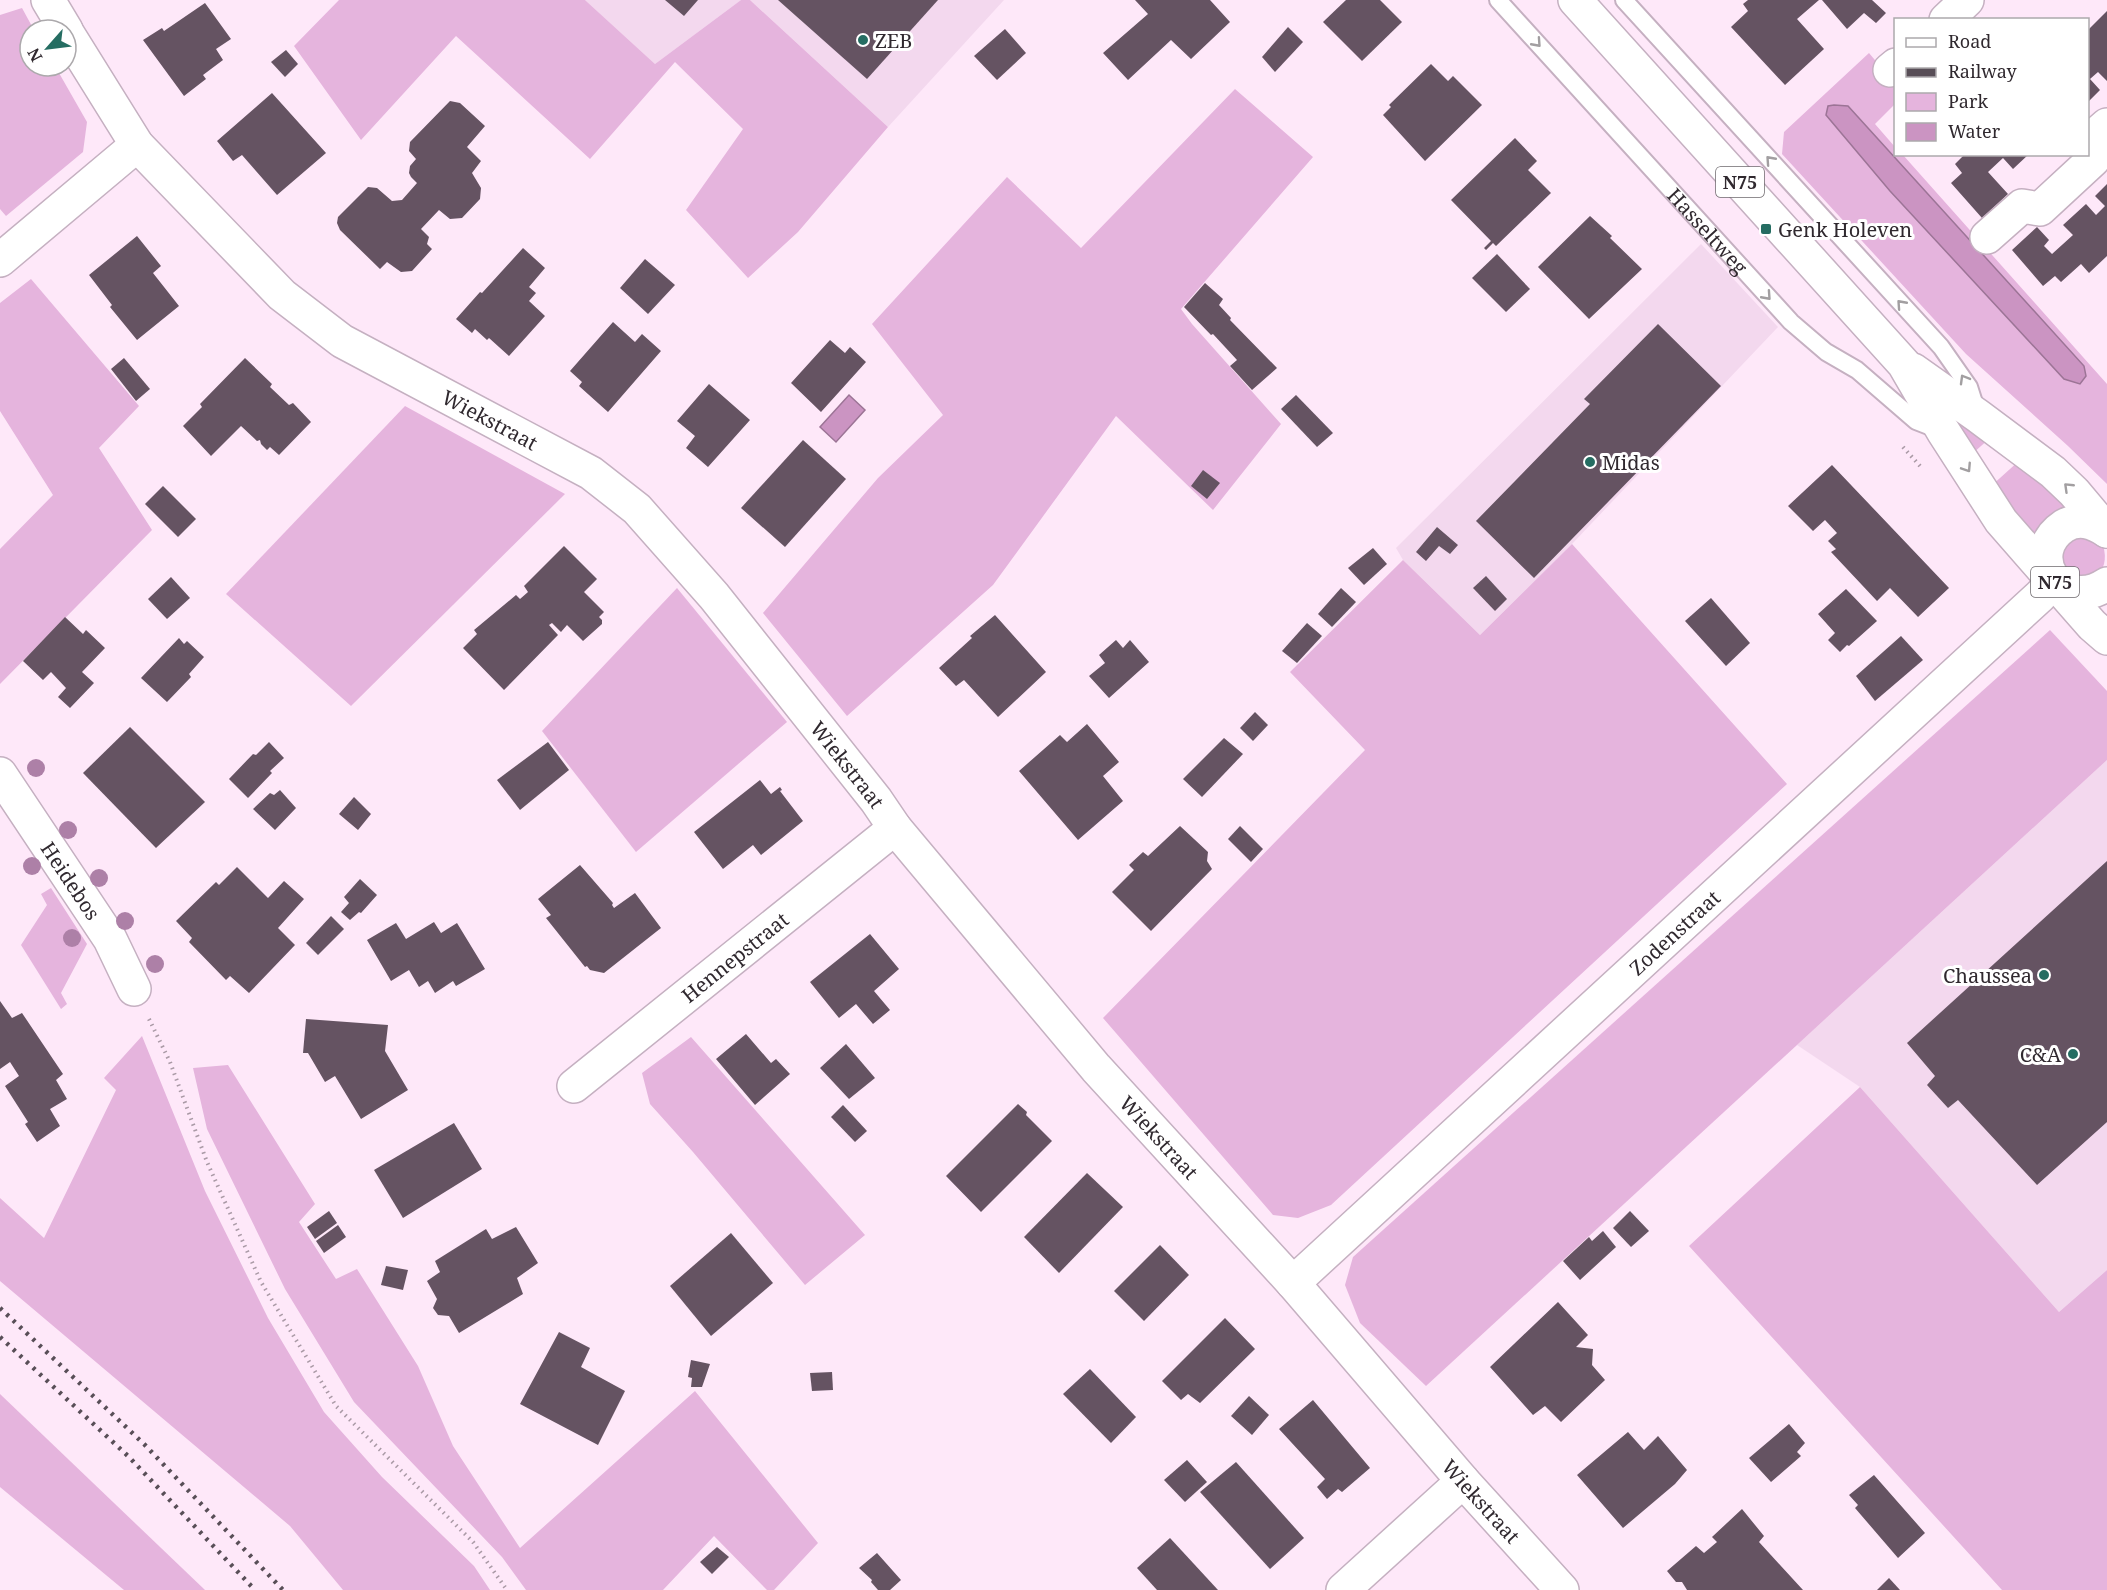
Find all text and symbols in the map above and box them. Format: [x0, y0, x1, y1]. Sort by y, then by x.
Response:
north arrow [18, 18, 78, 78]
legend [1894, 18, 2089, 156]
place label: ZEB [875, 27, 912, 54]
text: Road [1948, 29, 1991, 53]
marker: ZEB [856, 33, 870, 47]
one-way arrow [1530, 37, 1541, 47]
text: N [22, 44, 47, 66]
text: Railway [1948, 59, 2018, 83]
text: Park [1948, 89, 1988, 113]
text: Water [1948, 119, 2001, 143]
one-way arrow [1766, 156, 1777, 167]
road number: N75 [1716, 167, 1764, 197]
street label: Hasseltweg [1662, 182, 1754, 280]
place label: Genk Holeven [1778, 216, 1912, 243]
marker: Genk Holeven [1759, 222, 1773, 236]
one-way arrow [1760, 290, 1771, 300]
one-way arrow [1897, 300, 1908, 311]
one-way arrow [1959, 375, 1971, 385]
street label: Wiekstraat [437, 383, 542, 456]
place label: Midas [1602, 449, 1660, 476]
marker: Midas [1583, 455, 1597, 469]
one-way arrow [1959, 462, 1971, 472]
one-way arrow [2065, 483, 2075, 494]
road number: N75 [2031, 567, 2079, 597]
street label: Wiekstraat [805, 715, 891, 813]
street label: Heidebos [35, 836, 107, 925]
street label: Zodenstraat [1623, 884, 1725, 981]
street label: Hennepstraat [675, 906, 794, 1008]
place label: Chaussea [1943, 962, 2032, 989]
marker: Chaussea [2037, 968, 2051, 982]
place label: C&A [2020, 1041, 2062, 1068]
marker: C&A [2066, 1047, 2080, 1061]
street label: Wiekstraat [1114, 1089, 1205, 1185]
street label: Wiekstraat [1436, 1453, 1526, 1549]

